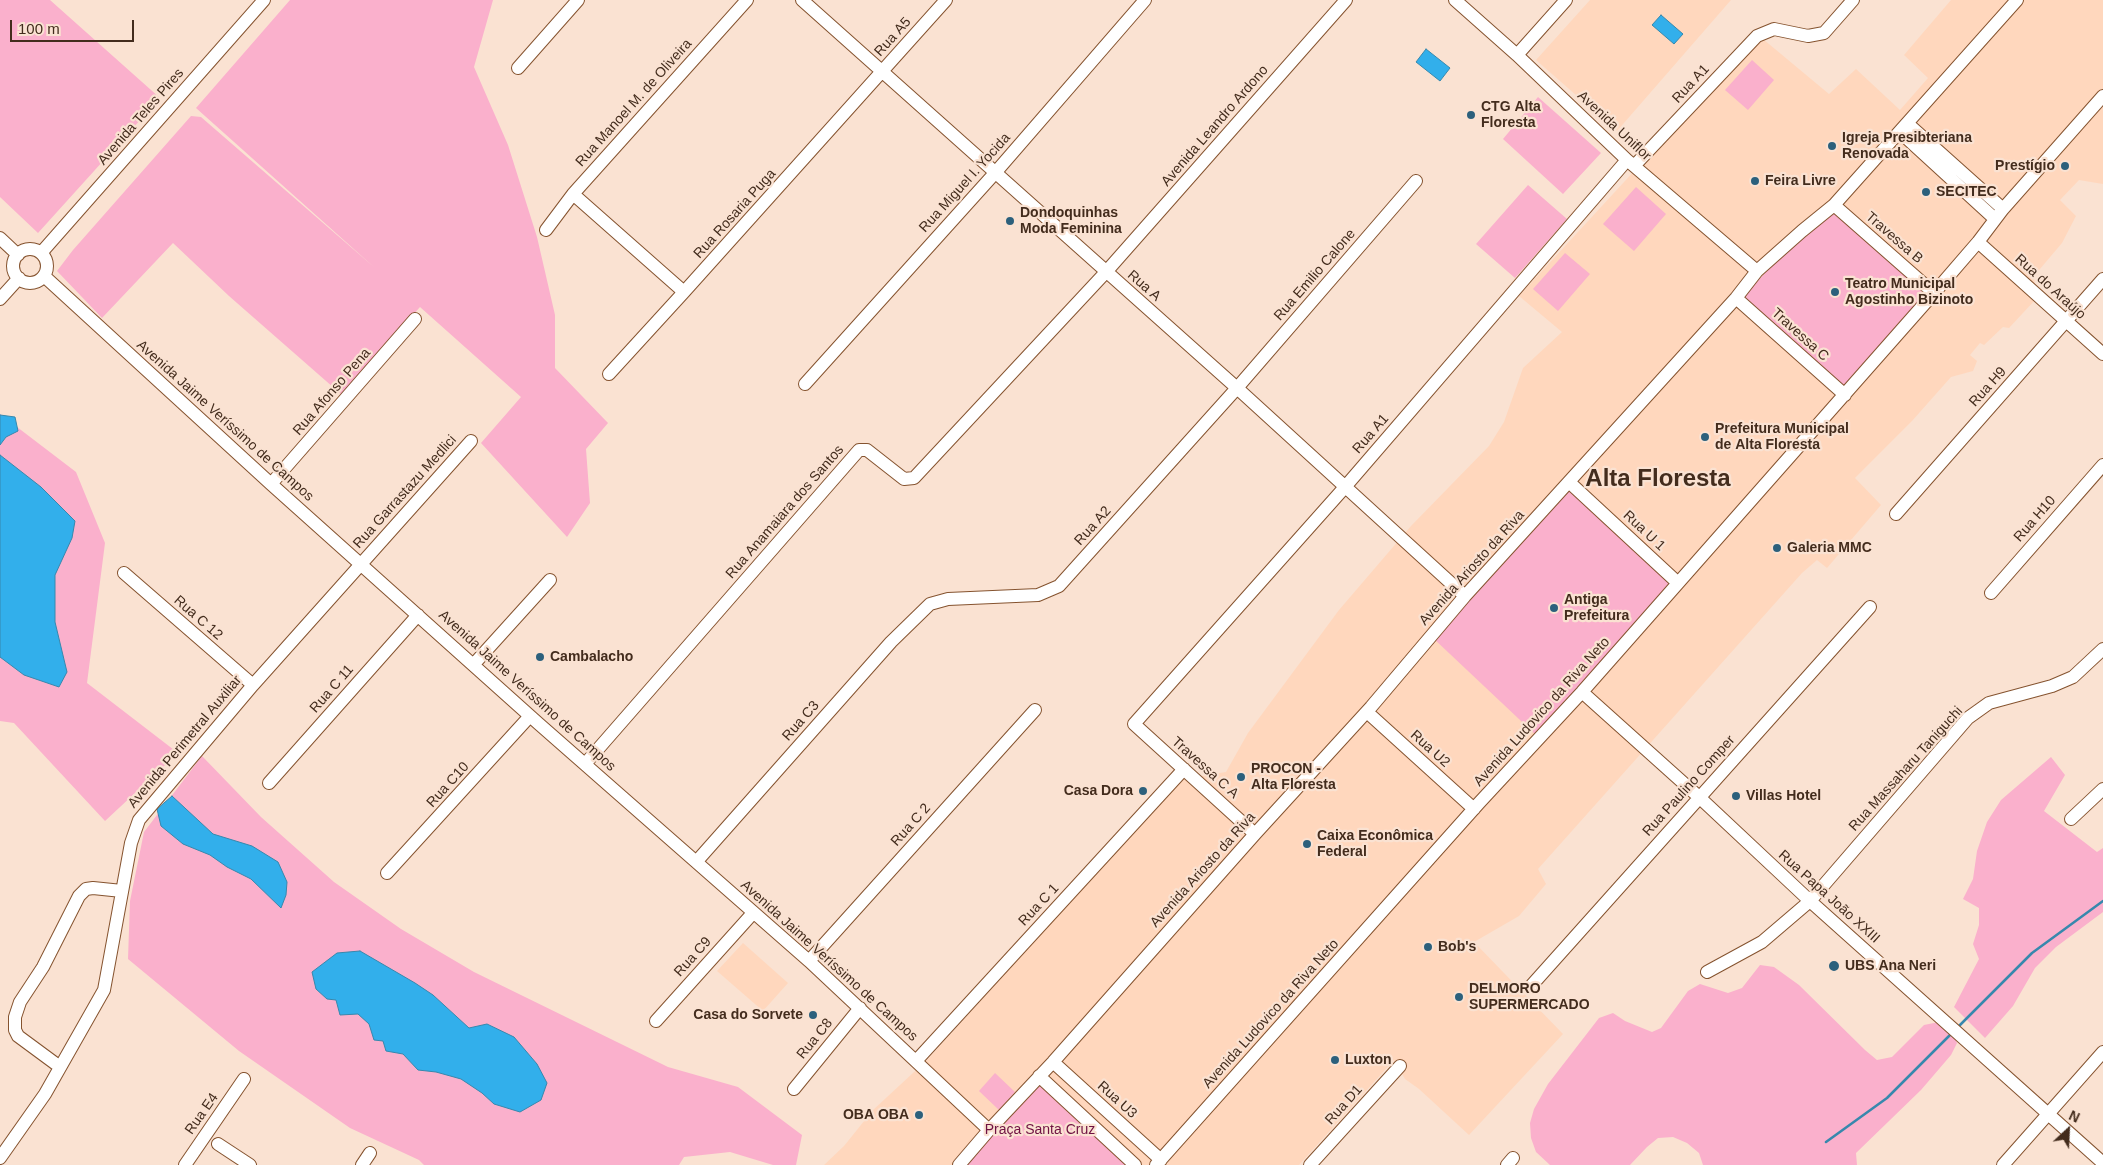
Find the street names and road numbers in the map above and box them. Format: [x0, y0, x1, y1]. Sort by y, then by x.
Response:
street label: Rua A5 [871, 14, 915, 60]
street label: Rua Manoel M. de Oliveira [572, 36, 696, 170]
street label: Rua A1 [1669, 61, 1713, 107]
street label: Avenida Leandro Ardono [1158, 62, 1272, 190]
street label: Avenida Teles Pires [94, 65, 188, 169]
street label: Avenida Uniflor [1574, 88, 1654, 164]
street label: Rua Miguel I. Yocida [916, 130, 1014, 236]
street label: Rua Rosaria Puga [690, 166, 780, 262]
street label: Travessa B [1862, 209, 1926, 267]
street label: Rua Emilio Calone [1271, 226, 1359, 324]
street label: Rua do Araújo [2011, 251, 2089, 323]
street label: Rua A [1124, 267, 1164, 305]
street label: Travessa C [1768, 305, 1832, 365]
street label: Avenida Jaime Veríssimo de Campos [133, 337, 317, 505]
street label: Rua Afonso Pena [290, 345, 374, 439]
street label: Rua H9 [1966, 364, 2010, 410]
street label: Rua A1 [1349, 411, 1393, 457]
street label: Rua Garrastazu Medlici [350, 432, 460, 552]
street label: Rua Anamaiara dos Santos [722, 442, 848, 582]
street label: Rua H10 [2011, 493, 2059, 545]
street label: Rua A2 [1071, 503, 1115, 549]
street label: Avenida Ariosto da Riva [1416, 507, 1528, 629]
street label: Rua U 1 [1619, 507, 1669, 555]
street label: Rua C 12 [170, 592, 226, 644]
street label: Avenida Jaime Veríssimo de Campos [435, 607, 619, 775]
street label: Avenida Ludovico da Riva Neto [1470, 634, 1614, 790]
street label: Rua C 11 [307, 662, 357, 716]
street label: Avenida Perimetral Auxiliar [125, 672, 245, 812]
street label: Rua C3 [779, 698, 823, 744]
street label: Rua Massaharu Taniguchi [1846, 703, 1966, 835]
street label: Rua U2 [1407, 727, 1453, 771]
street label: Rua Paulino Comper [1639, 732, 1739, 840]
street label: Travessa C A [1168, 734, 1242, 802]
street label: Rua C10 [423, 759, 473, 811]
street label: Rua C 2 [888, 800, 934, 850]
street label: Avenida Ariosto da Riva [1147, 809, 1259, 931]
street label: Rua Papa João XXIII [1775, 847, 1883, 947]
street label: Avenida Jaime Veríssimo de Campos [737, 877, 921, 1045]
street label: Rua C 1 [1015, 880, 1063, 930]
street label: Rua C9 [671, 934, 715, 980]
street label: Avenida Ludovico da Riva Neto [1199, 936, 1343, 1092]
street label: Rua C8 [794, 1015, 836, 1063]
street label: Rua U3 [1094, 1078, 1140, 1122]
street label: Rua D1 [1322, 1082, 1366, 1128]
street label: Rua E4 [182, 1090, 222, 1138]

